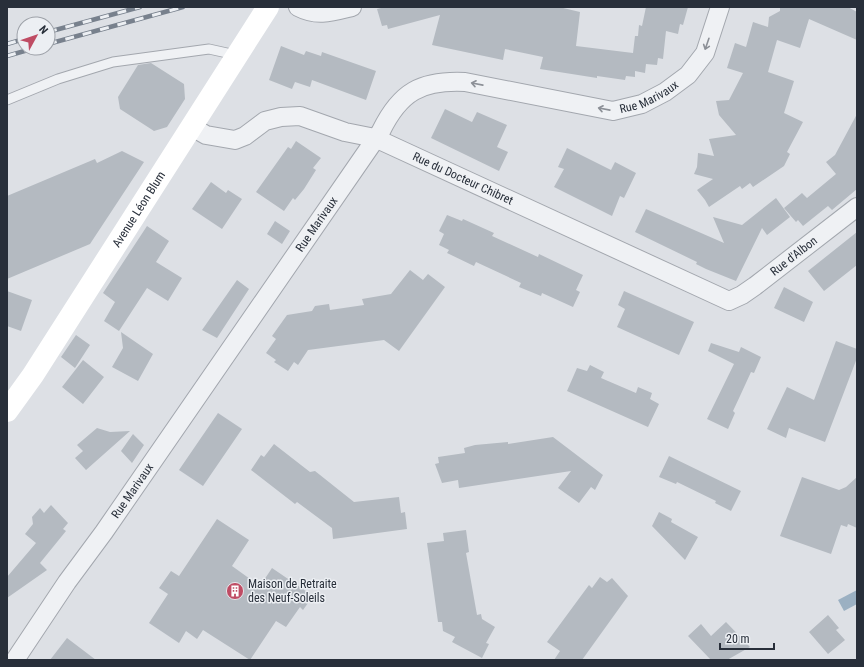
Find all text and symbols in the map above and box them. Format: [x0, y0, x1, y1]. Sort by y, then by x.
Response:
north arrow [16, 16, 56, 56]
text: N [36, 23, 51, 37]
one-way arrow [703, 38, 711, 50]
street label: Rue Marivaux [618, 78, 681, 116]
one-way arrow [471, 80, 484, 88]
one-way arrow [598, 105, 611, 113]
street label: Rue du Docteur Chibret [410, 149, 516, 208]
street label: Avenue Léon Blum [109, 169, 168, 250]
street label: Rue Marivaux [293, 194, 340, 254]
street label: Rue d'Albon [768, 233, 820, 279]
street label: Rue Marivaux [109, 461, 156, 521]
place label: Maison de Retraite des Neuf-Soleils [248, 577, 337, 605]
building icon: Maison de Retraite des Neuf-Soleils [225, 581, 245, 601]
scale bar [720, 625, 774, 651]
text: 20 m [726, 632, 750, 646]

